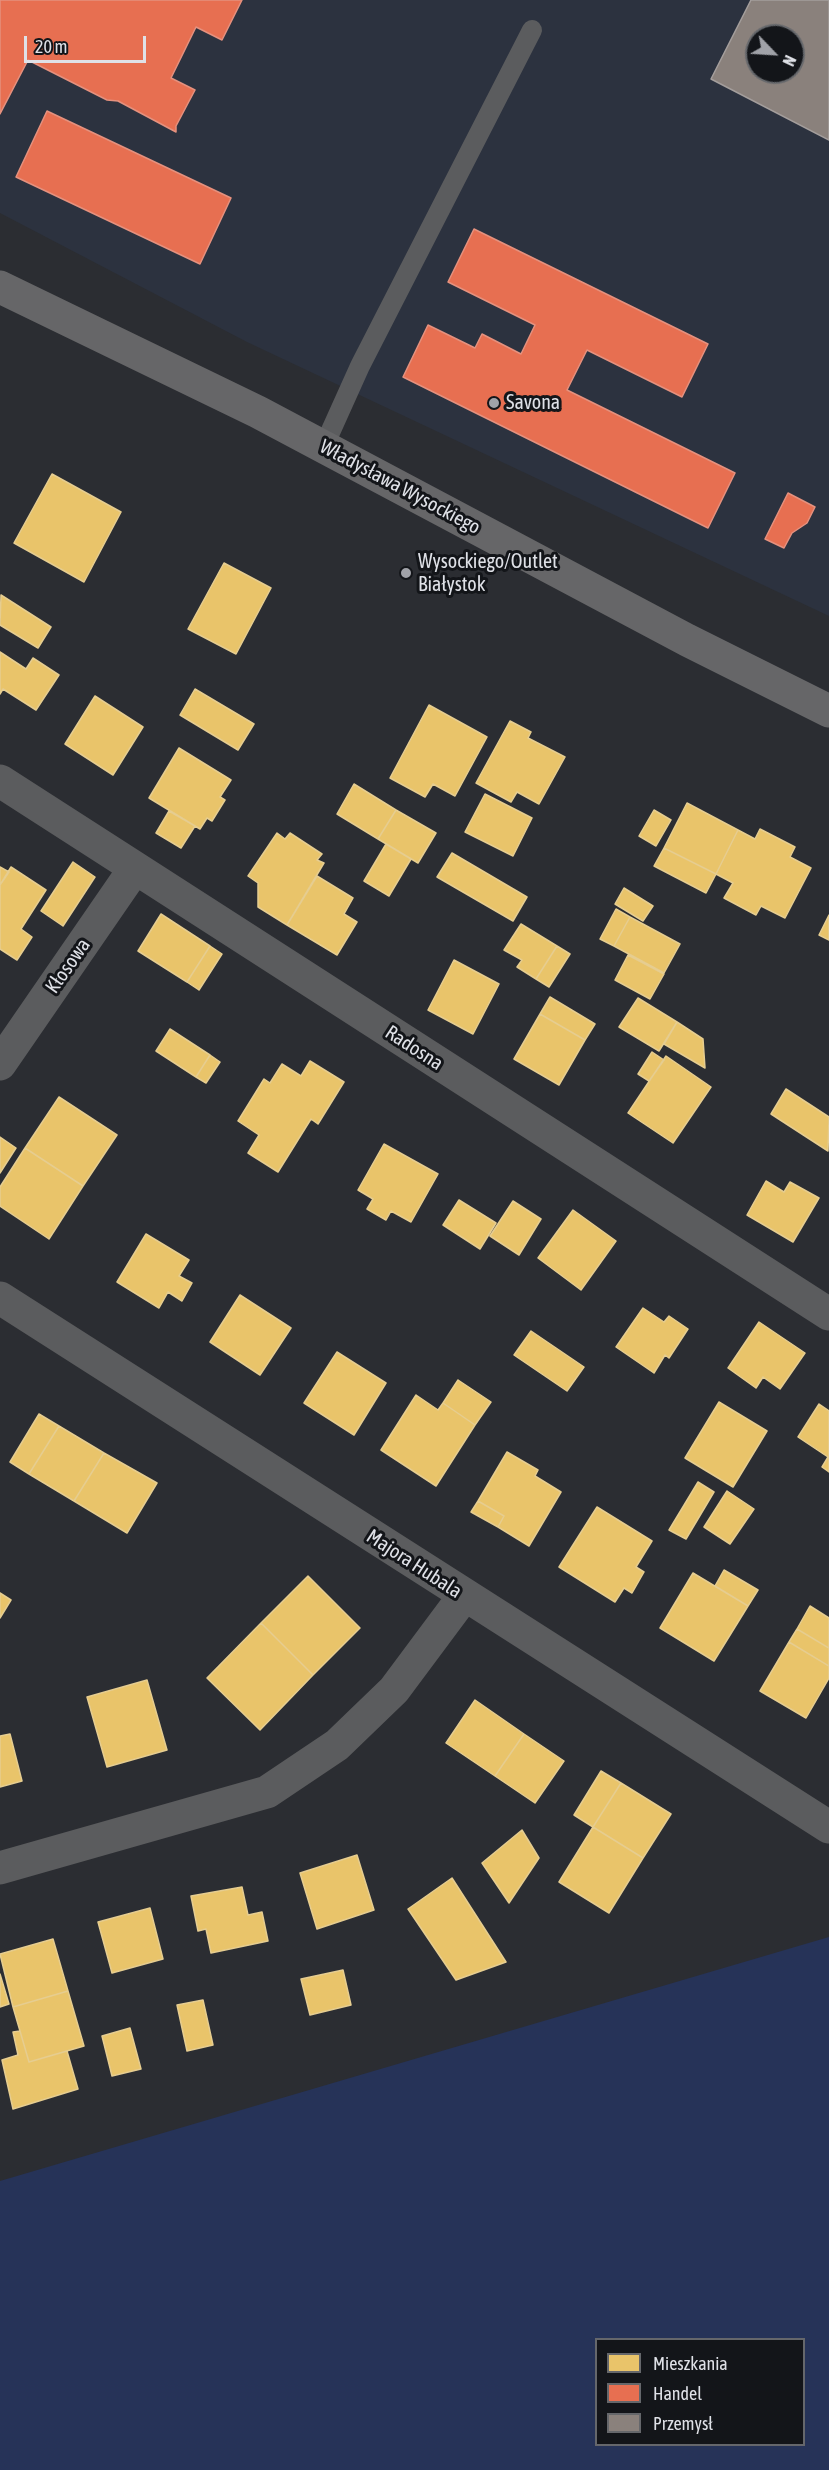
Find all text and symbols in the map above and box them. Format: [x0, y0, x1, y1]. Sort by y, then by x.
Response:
scale bar [27, 24, 148, 62]
north arrow [745, 24, 805, 84]
text: 20 m [35, 36, 67, 57]
text: N [779, 53, 800, 69]
place label: Savona [506, 391, 560, 415]
marker: Savona [487, 396, 501, 410]
street label: Władysława Wysockiego [316, 435, 484, 539]
place label: Wysockiego/Outlet Białystok [418, 550, 558, 597]
marker: Wysockiego/Outlet Białystok [399, 566, 413, 580]
street label: Kłosowa [41, 934, 95, 998]
street label: Radosna [381, 1020, 447, 1076]
street label: Majora Hubala [362, 1524, 466, 1604]
legend [595, 2338, 805, 2446]
text: Mieszkania [653, 2353, 728, 2374]
text: Handel [653, 2383, 702, 2404]
text: Przemysł [653, 2413, 713, 2434]

